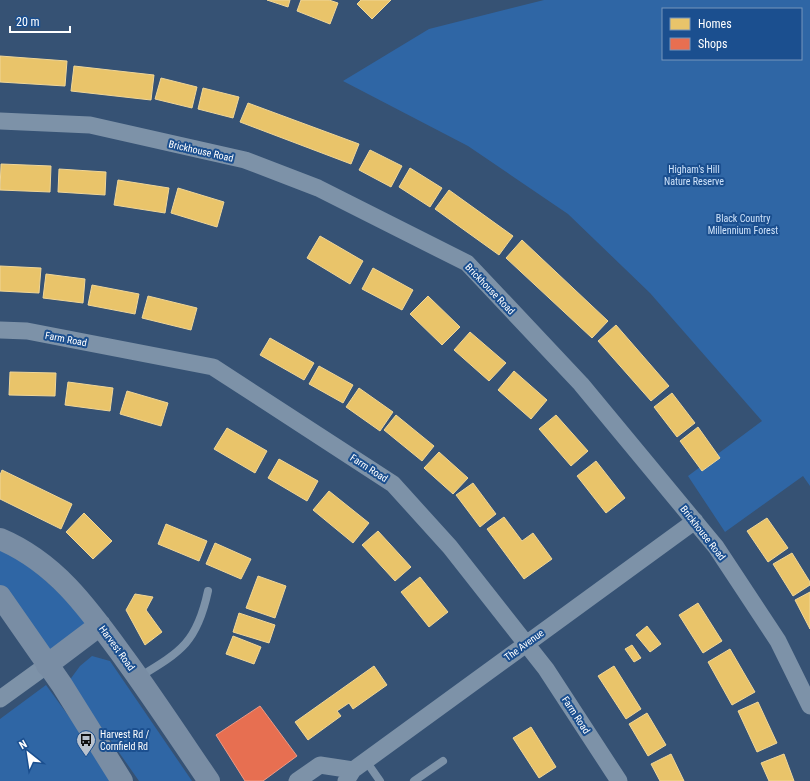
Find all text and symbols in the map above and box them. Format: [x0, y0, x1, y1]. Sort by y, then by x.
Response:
scale bar [10, 8, 70, 34]
legend [662, 8, 802, 60]
text: 20 m [16, 15, 40, 29]
text: Homes [698, 17, 732, 31]
text: Shops [698, 37, 727, 51]
street label: Brickhouse Road [167, 138, 235, 164]
park label: Higham's Hill Nature Reserve [664, 164, 724, 187]
park label: Black Country Millennium Forest [708, 213, 778, 236]
street label: Brickhouse Road [463, 261, 517, 317]
street label: Farm Road [44, 330, 88, 348]
street label: Farm Road [348, 452, 390, 484]
street label: Brickhouse Road [678, 504, 728, 563]
street label: Harvest Road [97, 623, 137, 673]
street label: The Avenue [502, 627, 546, 663]
street label: Farm Road [560, 694, 592, 736]
bus stop icon: Harvest Rd / Cornfield Rd [75, 729, 97, 757]
place label: Harvest Rd / Cornfield Rd [100, 729, 149, 752]
north arrow [8, 733, 48, 773]
text: N [17, 737, 30, 752]

